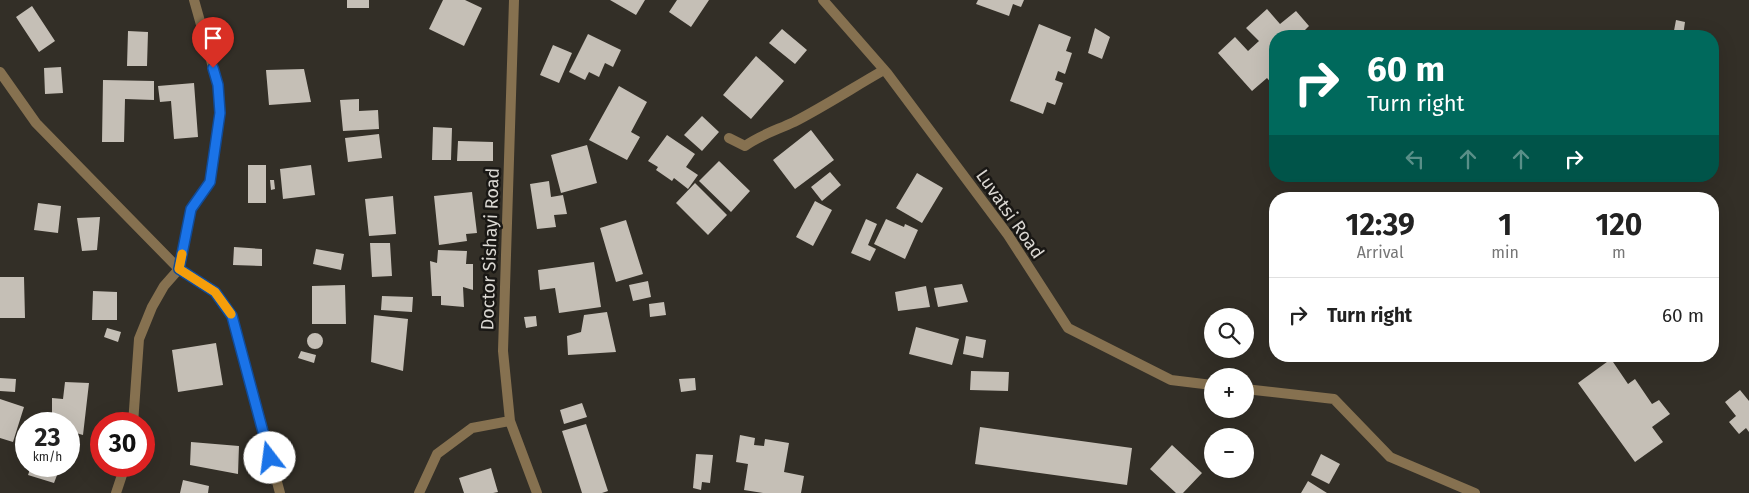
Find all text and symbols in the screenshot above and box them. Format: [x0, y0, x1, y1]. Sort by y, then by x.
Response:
pin [192, 17, 234, 68]
icon: arrive [199, 24, 227, 52]
text: 60 m [1367, 48, 1445, 90]
icon: right [1284, 50, 1349, 115]
text: Turn right [1367, 90, 1464, 117]
icon: left [1401, 145, 1429, 173]
icon: ahead [1454, 145, 1482, 173]
icon: ahead [1507, 145, 1535, 173]
icon: right [1560, 145, 1588, 173]
street label: Luvatsi Road [971, 165, 1049, 263]
street label: Doctor Sishayi Road [476, 167, 504, 331]
text: 12:39 [1346, 207, 1415, 243]
text: 1 [1498, 207, 1512, 243]
text: 120 [1595, 207, 1642, 243]
text: Arrival [1357, 243, 1404, 262]
text: min [1491, 243, 1519, 262]
text: m [1612, 243, 1626, 262]
icon: right [1284, 301, 1312, 329]
text: Turn right [1327, 304, 1412, 327]
text: 60 m [1662, 304, 1704, 327]
map controls [1204, 308, 1254, 478]
button: search [1204, 308, 1254, 358]
button: + [1204, 368, 1254, 418]
speed limit sign: 30 [90, 412, 155, 477]
text: 23 [35, 423, 60, 453]
button: − [1204, 428, 1254, 478]
position arrow [243, 431, 295, 483]
text: km/h [33, 450, 62, 464]

